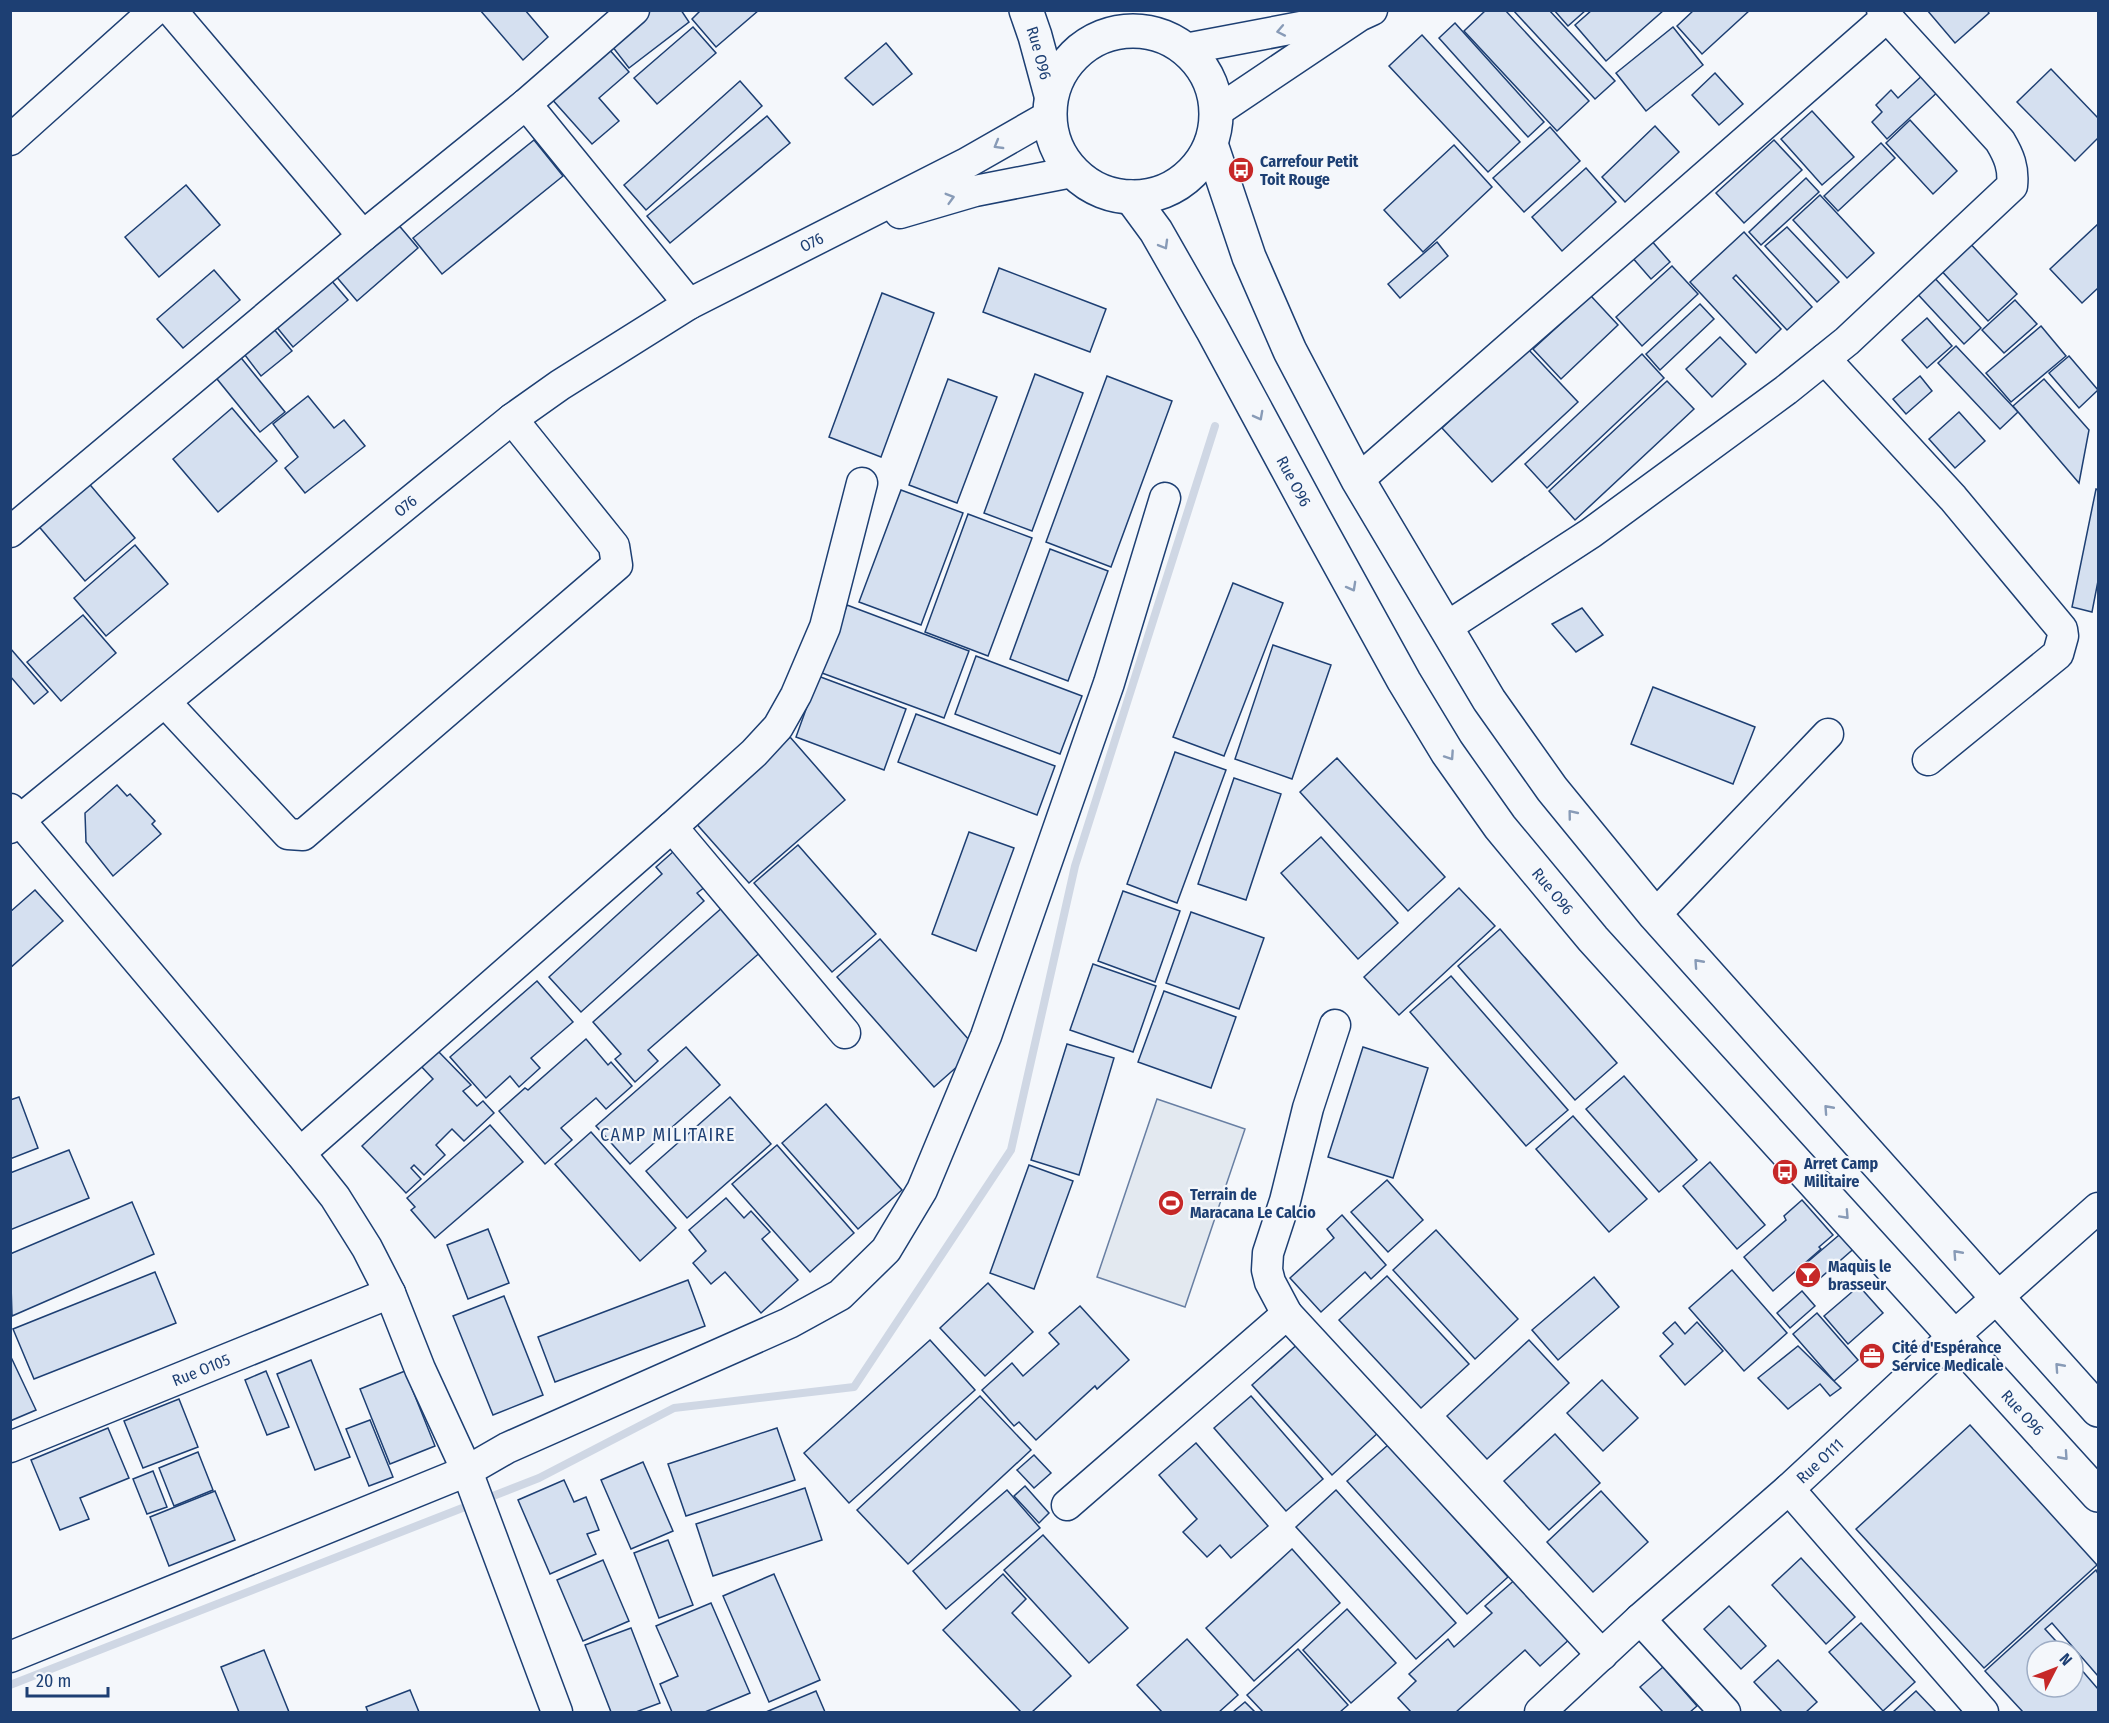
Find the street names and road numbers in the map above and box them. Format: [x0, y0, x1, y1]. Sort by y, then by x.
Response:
street label: Rue O96 [1023, 24, 1056, 82]
street label: O76 [797, 228, 826, 256]
street label: Rue O96 [1273, 453, 1316, 510]
street label: O76 [390, 491, 420, 520]
street label: Rue O96 [1528, 864, 1578, 918]
street label: Rue O105 [169, 1349, 233, 1390]
street label: Rue O96 [1998, 1386, 2048, 1439]
street label: Rue O111 [1792, 1434, 1847, 1487]

